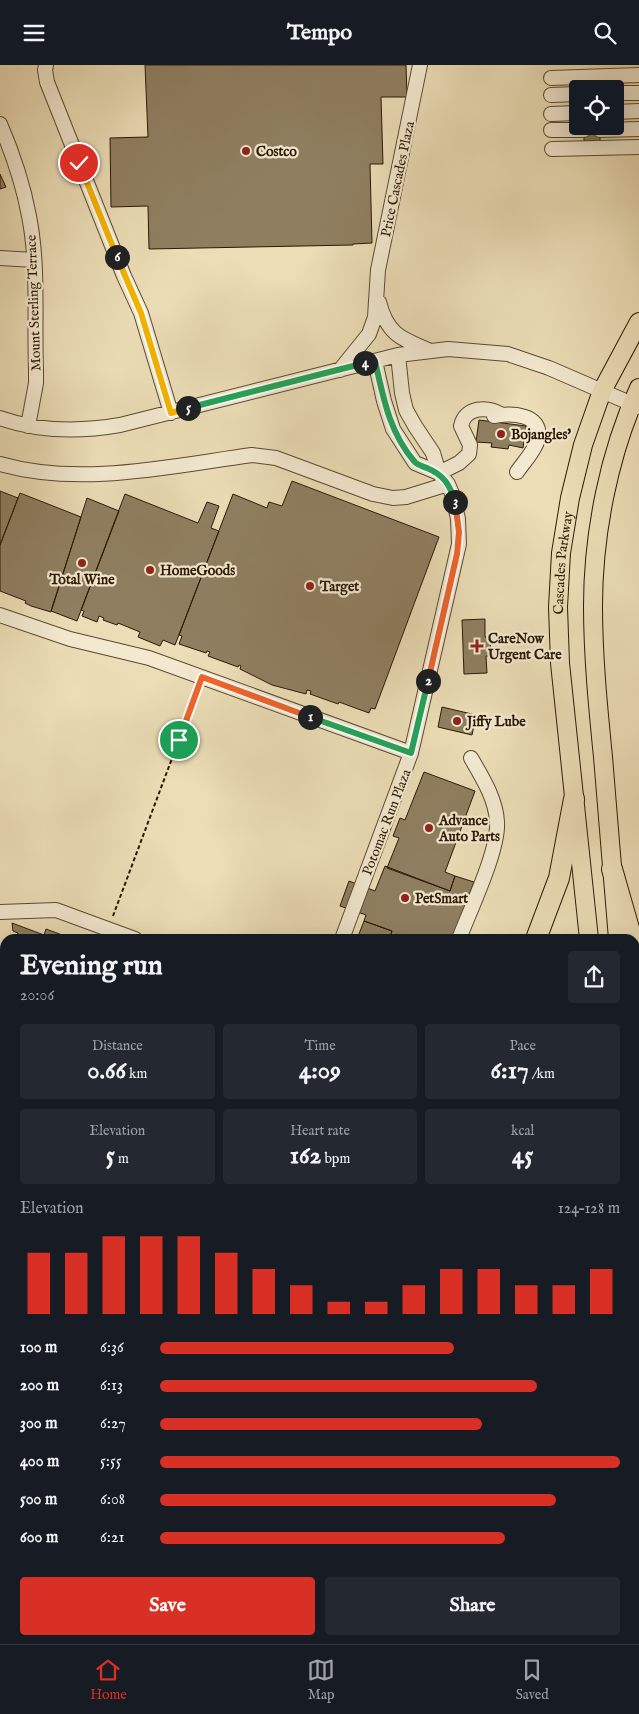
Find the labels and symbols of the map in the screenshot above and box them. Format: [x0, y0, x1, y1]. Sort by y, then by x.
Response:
street label: Price Cascades Plaza [377, 119, 419, 239]
pin [58, 142, 100, 184]
place label: Costco [256, 143, 297, 161]
marker: Costco [240, 145, 252, 157]
street label: Mount Sterling Terrace [23, 234, 45, 371]
pin: 6 [104, 245, 130, 269]
pin: 4 [352, 351, 378, 375]
pin: 5 [176, 395, 200, 421]
place label: Bojangles' [511, 426, 571, 444]
marker: Bojangles' [495, 428, 507, 440]
pin: 3 [442, 489, 468, 515]
street label: Cascades Parkway [550, 510, 578, 615]
marker: Total Wine [76, 557, 88, 569]
place label: HomeGoods [160, 562, 235, 580]
marker: HomeGoods [144, 564, 156, 576]
place label: Total Wine [48, 571, 115, 589]
place label: Target [319, 578, 359, 596]
marker: Target [304, 580, 316, 592]
place label: CareNow Urgent Care [487, 630, 562, 664]
marker: CareNow Urgent Care [470, 639, 484, 653]
pin: 2 [416, 669, 440, 693]
pin: 1 [298, 705, 322, 729]
place label: Jiffy Lube [465, 713, 526, 731]
marker: Jiffy Lube [451, 715, 463, 727]
pin [158, 719, 200, 761]
street label: Potomac Run Plaza [358, 766, 416, 878]
place label: Advance Auto Parts [438, 812, 500, 846]
marker: Advance Auto Parts [423, 822, 435, 834]
place label: PetSmart [415, 890, 468, 908]
marker: PetSmart [399, 892, 411, 904]

